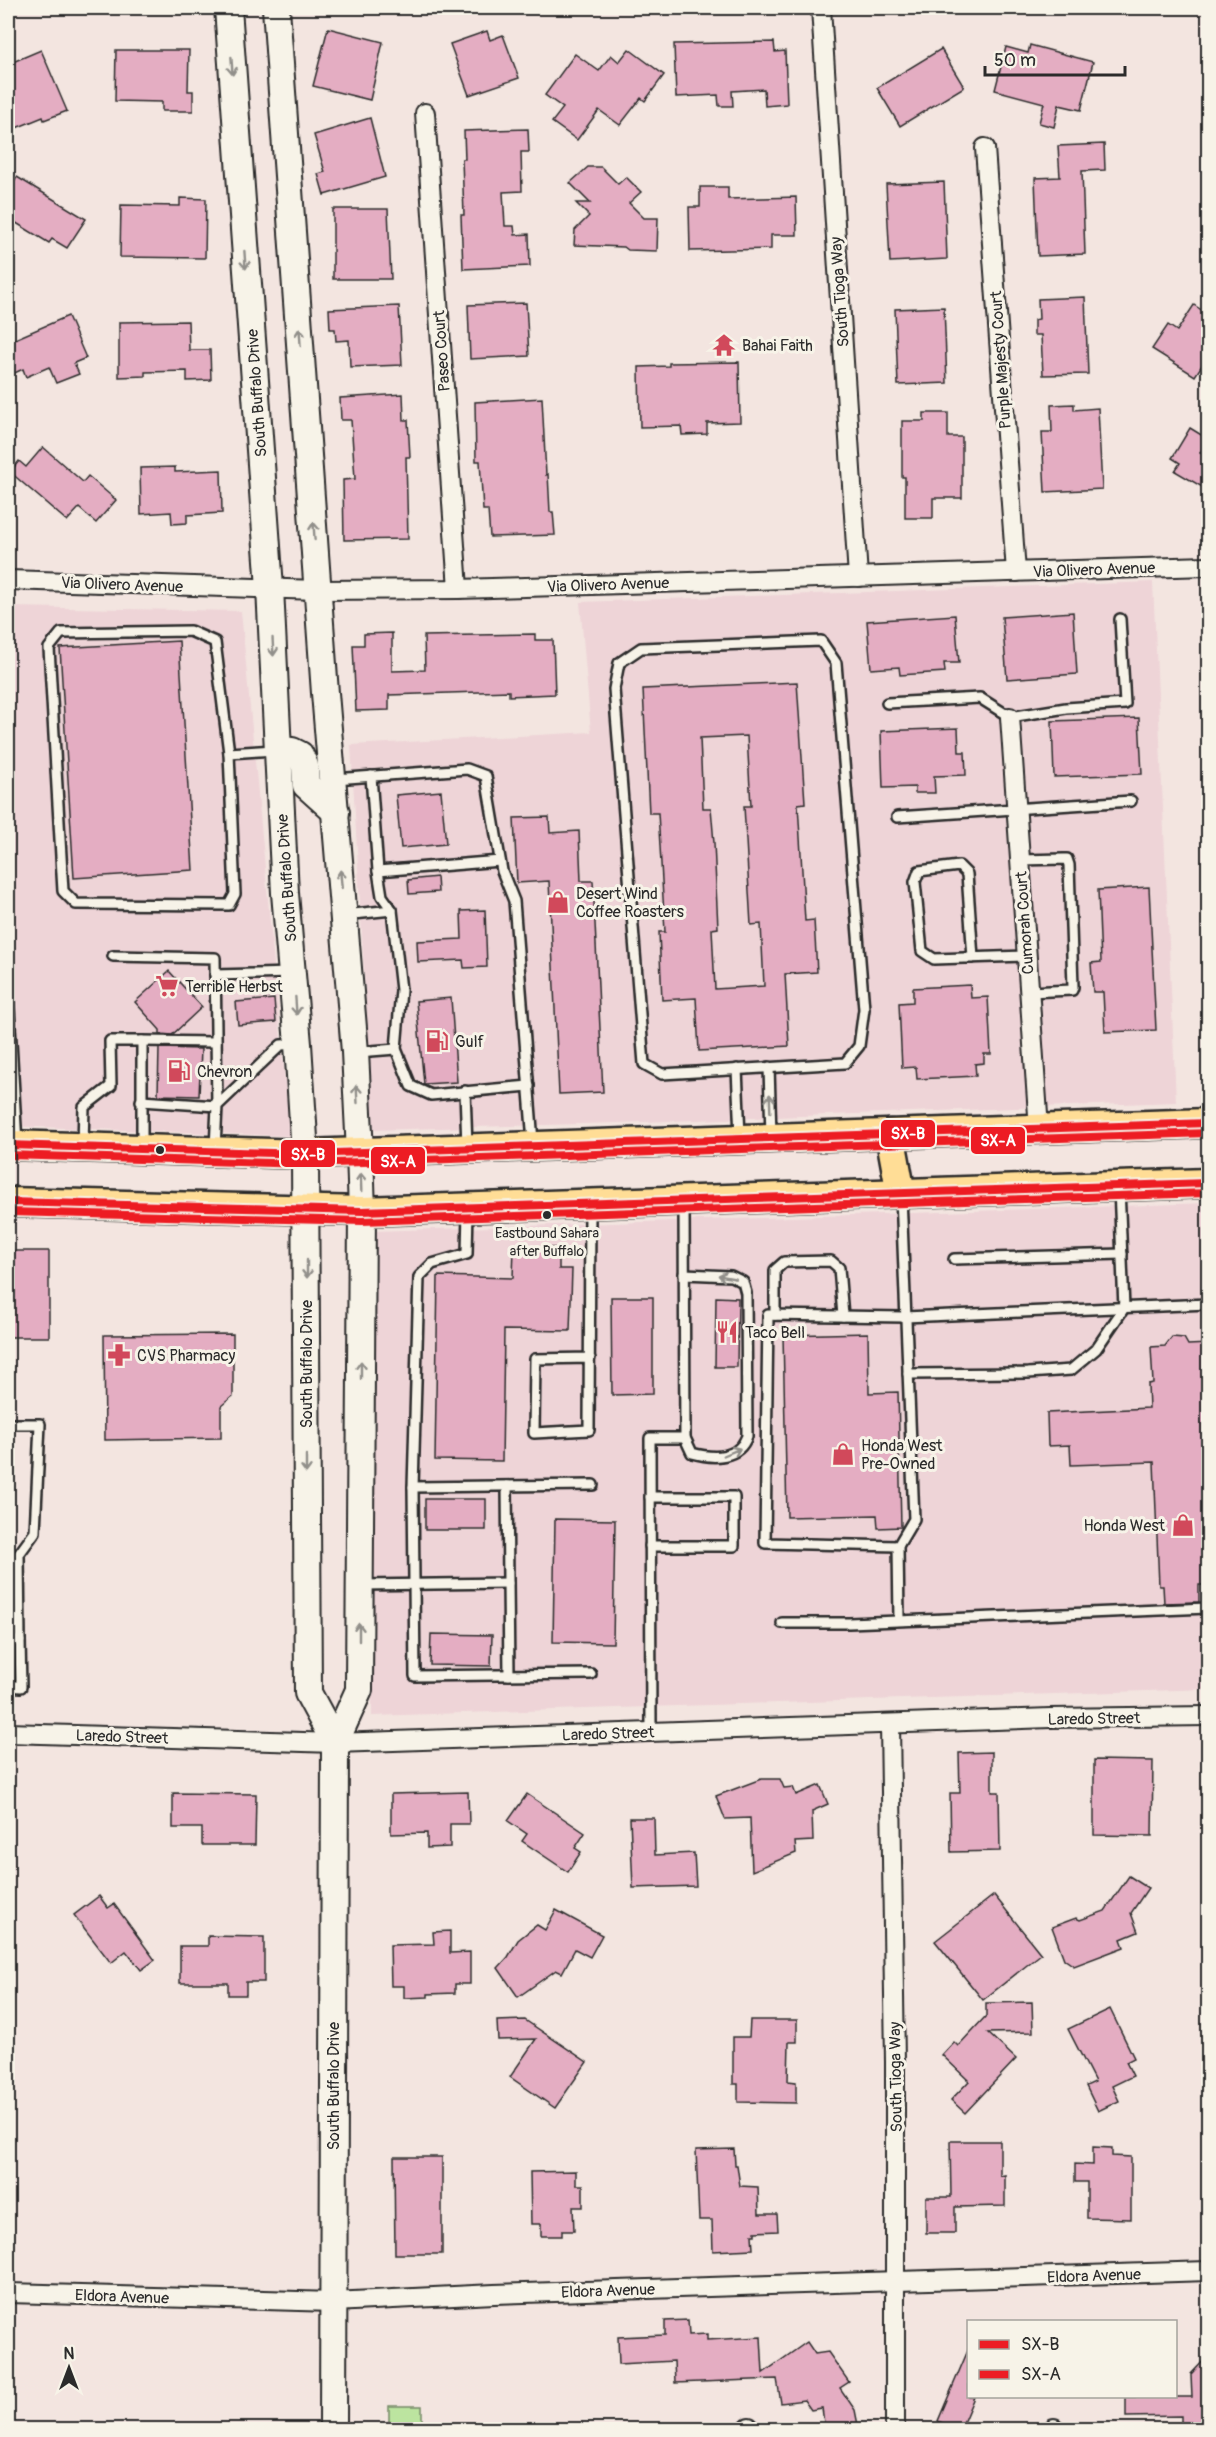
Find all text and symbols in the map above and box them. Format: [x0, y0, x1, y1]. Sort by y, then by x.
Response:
scale bar [985, 39, 1124, 77]
text: 50 m [994, 49, 1036, 72]
one-way arrow [226, 55, 237, 75]
street label: South Tioga Way [826, 236, 854, 348]
one-way arrow [240, 250, 251, 270]
street label: Purple Majesty Court [986, 290, 1016, 430]
street label: Paseo Court [429, 309, 455, 392]
one-way arrow [294, 327, 305, 347]
street label: South Buffalo Drive [243, 328, 271, 458]
temple icon: Bahai Faith [711, 332, 737, 358]
place label: Bahai Faith [742, 336, 813, 356]
one-way arrow [308, 522, 319, 542]
street label: Via Olivero Avenue [1033, 558, 1156, 582]
street label: Via Olivero Avenue [60, 573, 184, 597]
street label: Via Olivero Avenue [547, 573, 670, 597]
one-way arrow [267, 636, 278, 656]
street label: South Buffalo Drive [273, 813, 301, 943]
one-way arrow [336, 869, 347, 889]
street label: Cumorah Court [1011, 870, 1039, 975]
place label: Desert Wind Coffee Roasters [576, 884, 684, 922]
shop icon: Desert Wind Coffee Roasters [545, 889, 571, 915]
supermarket icon: Terrible Herbst [154, 973, 180, 999]
place label: Terrible Herbst [185, 977, 283, 997]
one-way arrow [290, 996, 301, 1015]
fuel station icon: Gulf [424, 1028, 450, 1054]
place label: Gulf [455, 1032, 484, 1052]
fuel station icon: Chevron [166, 1058, 192, 1084]
place label: Chevron [197, 1062, 252, 1082]
one-way arrow [352, 1085, 363, 1105]
one-way arrow [765, 1093, 776, 1113]
line badge: SX-B [880, 1119, 936, 1148]
text: SX-B [891, 1124, 925, 1144]
line badge: SX-A [970, 1126, 1026, 1155]
text: SX-A [980, 1131, 1016, 1151]
line badge: SX-B [280, 1139, 336, 1168]
unlabelled marker [154, 1144, 166, 1156]
text: SX-B [291, 1145, 325, 1165]
line badge: SX-A [370, 1146, 426, 1175]
text: SX-A [380, 1152, 416, 1172]
one-way arrow [356, 1173, 367, 1192]
marker: Eastbound Sahara after Buffalo [541, 1209, 553, 1221]
place label: Eastbound Sahara after Buffalo [495, 1225, 599, 1260]
one-way arrow [301, 1259, 313, 1279]
one-way arrow [718, 1271, 737, 1282]
street label: South Buffalo Drive [297, 1300, 317, 1428]
restaurant icon: Taco Bell [714, 1319, 740, 1345]
place label: Taco Bell [745, 1323, 805, 1343]
pharmacy icon: CVS Pharmacy [106, 1342, 132, 1368]
place label: CVS Pharmacy [137, 1346, 236, 1366]
one-way arrow [355, 1361, 366, 1381]
place label: Honda West Pre-Owned [861, 1436, 943, 1474]
shop icon: Honda West Pre-Owned [830, 1441, 856, 1467]
one-way arrow [723, 1446, 741, 1457]
one-way arrow [300, 1454, 312, 1474]
shop icon: Honda West [1170, 1512, 1196, 1538]
place label: Honda West [1083, 1516, 1166, 1536]
one-way arrow [353, 1622, 365, 1642]
street label: Laredo Street [1047, 1708, 1141, 1730]
street label: Laredo Street [561, 1722, 655, 1746]
street label: Laredo Street [75, 1725, 169, 1749]
street label: South Tioga Way [885, 2021, 907, 2132]
street label: South Buffalo Drive [324, 2022, 344, 2150]
street label: Eldora Avenue [1047, 2264, 1141, 2288]
street label: Eldora Avenue [561, 2279, 655, 2303]
street label: Eldora Avenue [75, 2285, 169, 2309]
legend [967, 2320, 1177, 2398]
text: SX-B [1021, 2333, 1060, 2356]
north arrow [39, 2338, 99, 2398]
text: N [64, 2344, 75, 2364]
text: SX-A [1021, 2363, 1061, 2386]

